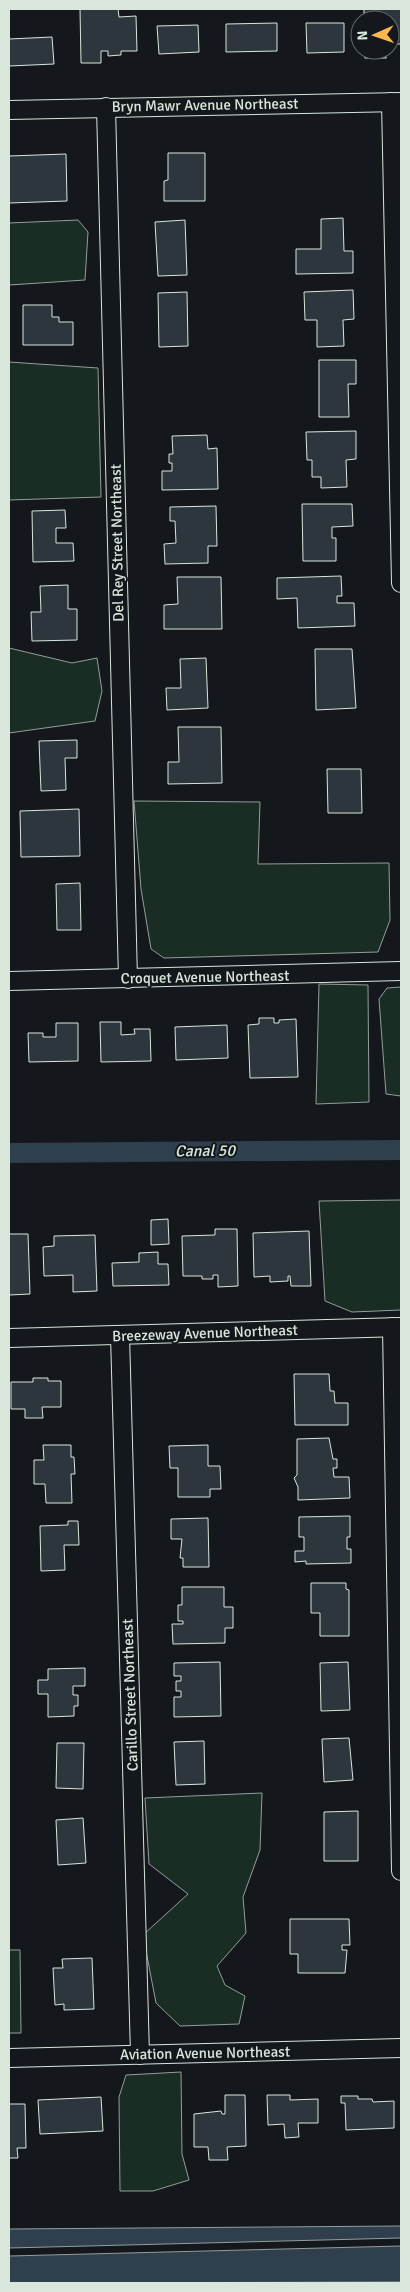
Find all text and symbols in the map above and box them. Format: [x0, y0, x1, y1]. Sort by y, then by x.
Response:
north arrow [350, 10, 400, 60]
text: N [354, 30, 371, 41]
street label: Bryn Mawr Avenue Northeast [111, 94, 299, 116]
street label: Del Rey Street Northeast [107, 464, 127, 622]
street label: Croquet Avenue Northeast [121, 967, 289, 987]
water label: Canal 50 [175, 1140, 237, 1162]
street label: Breezeway Avenue Northeast [112, 1321, 298, 1345]
street label: Carillo Street Northeast [118, 1618, 142, 1772]
street label: Aviation Avenue Northeast [120, 2043, 290, 2063]

